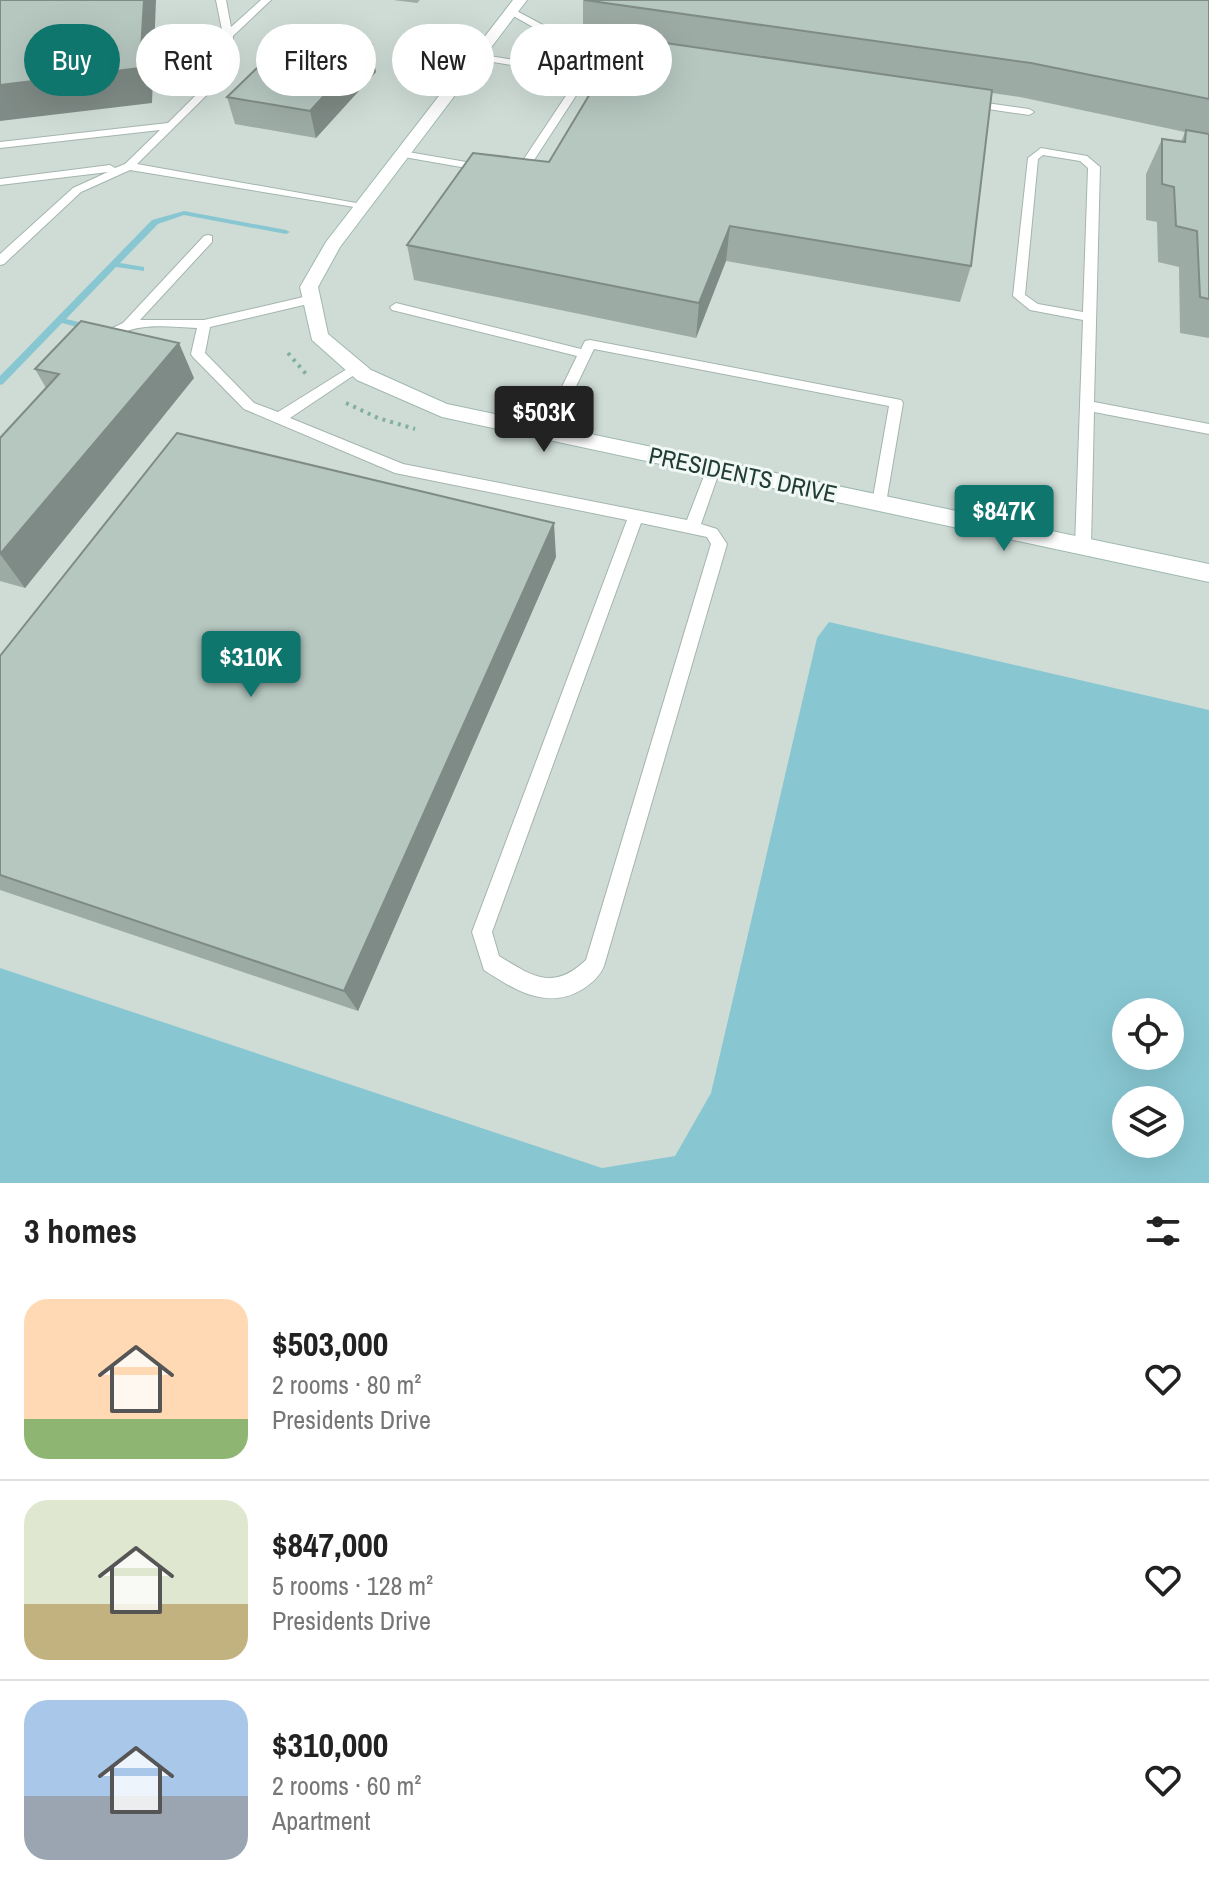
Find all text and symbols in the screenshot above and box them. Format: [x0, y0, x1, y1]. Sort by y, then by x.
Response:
chip: Buy [24, 24, 120, 96]
chip: Rent [136, 24, 240, 96]
chip: Filters [256, 24, 376, 96]
chip: New [392, 24, 494, 96]
chip: Apartment [510, 24, 672, 96]
pin: $503K [488, 386, 600, 454]
text: $503K [513, 394, 575, 429]
street label: PRESIDENTS DRIVE [646, 438, 840, 510]
pin: $847K [948, 485, 1060, 553]
text: $847K [973, 493, 1035, 528]
pin: $310K [195, 631, 307, 699]
text: $310K [220, 639, 282, 674]
map controls [1112, 998, 1184, 1158]
button: locate [1112, 998, 1184, 1070]
button: layers [1112, 1086, 1184, 1158]
text: 3 homes [24, 1208, 137, 1254]
icon: filters [1141, 1209, 1185, 1253]
text: $503,000 [272, 1321, 388, 1367]
icon: home [88, 1331, 184, 1427]
icon: heart [1141, 1357, 1185, 1401]
text: 2 rooms · 80 m² [272, 1367, 421, 1402]
text: Presidents Drive [272, 1402, 431, 1437]
text: $847,000 [272, 1522, 388, 1568]
icon: home [88, 1532, 184, 1628]
icon: heart [1141, 1558, 1185, 1602]
text: 5 rooms · 128 m² [272, 1568, 433, 1603]
text: Presidents Drive [272, 1603, 431, 1638]
text: $310,000 [272, 1722, 388, 1768]
icon: home [88, 1732, 184, 1828]
icon: heart [1141, 1758, 1185, 1802]
text: 2 rooms · 60 m² [272, 1768, 421, 1803]
text: Apartment [272, 1803, 370, 1838]

